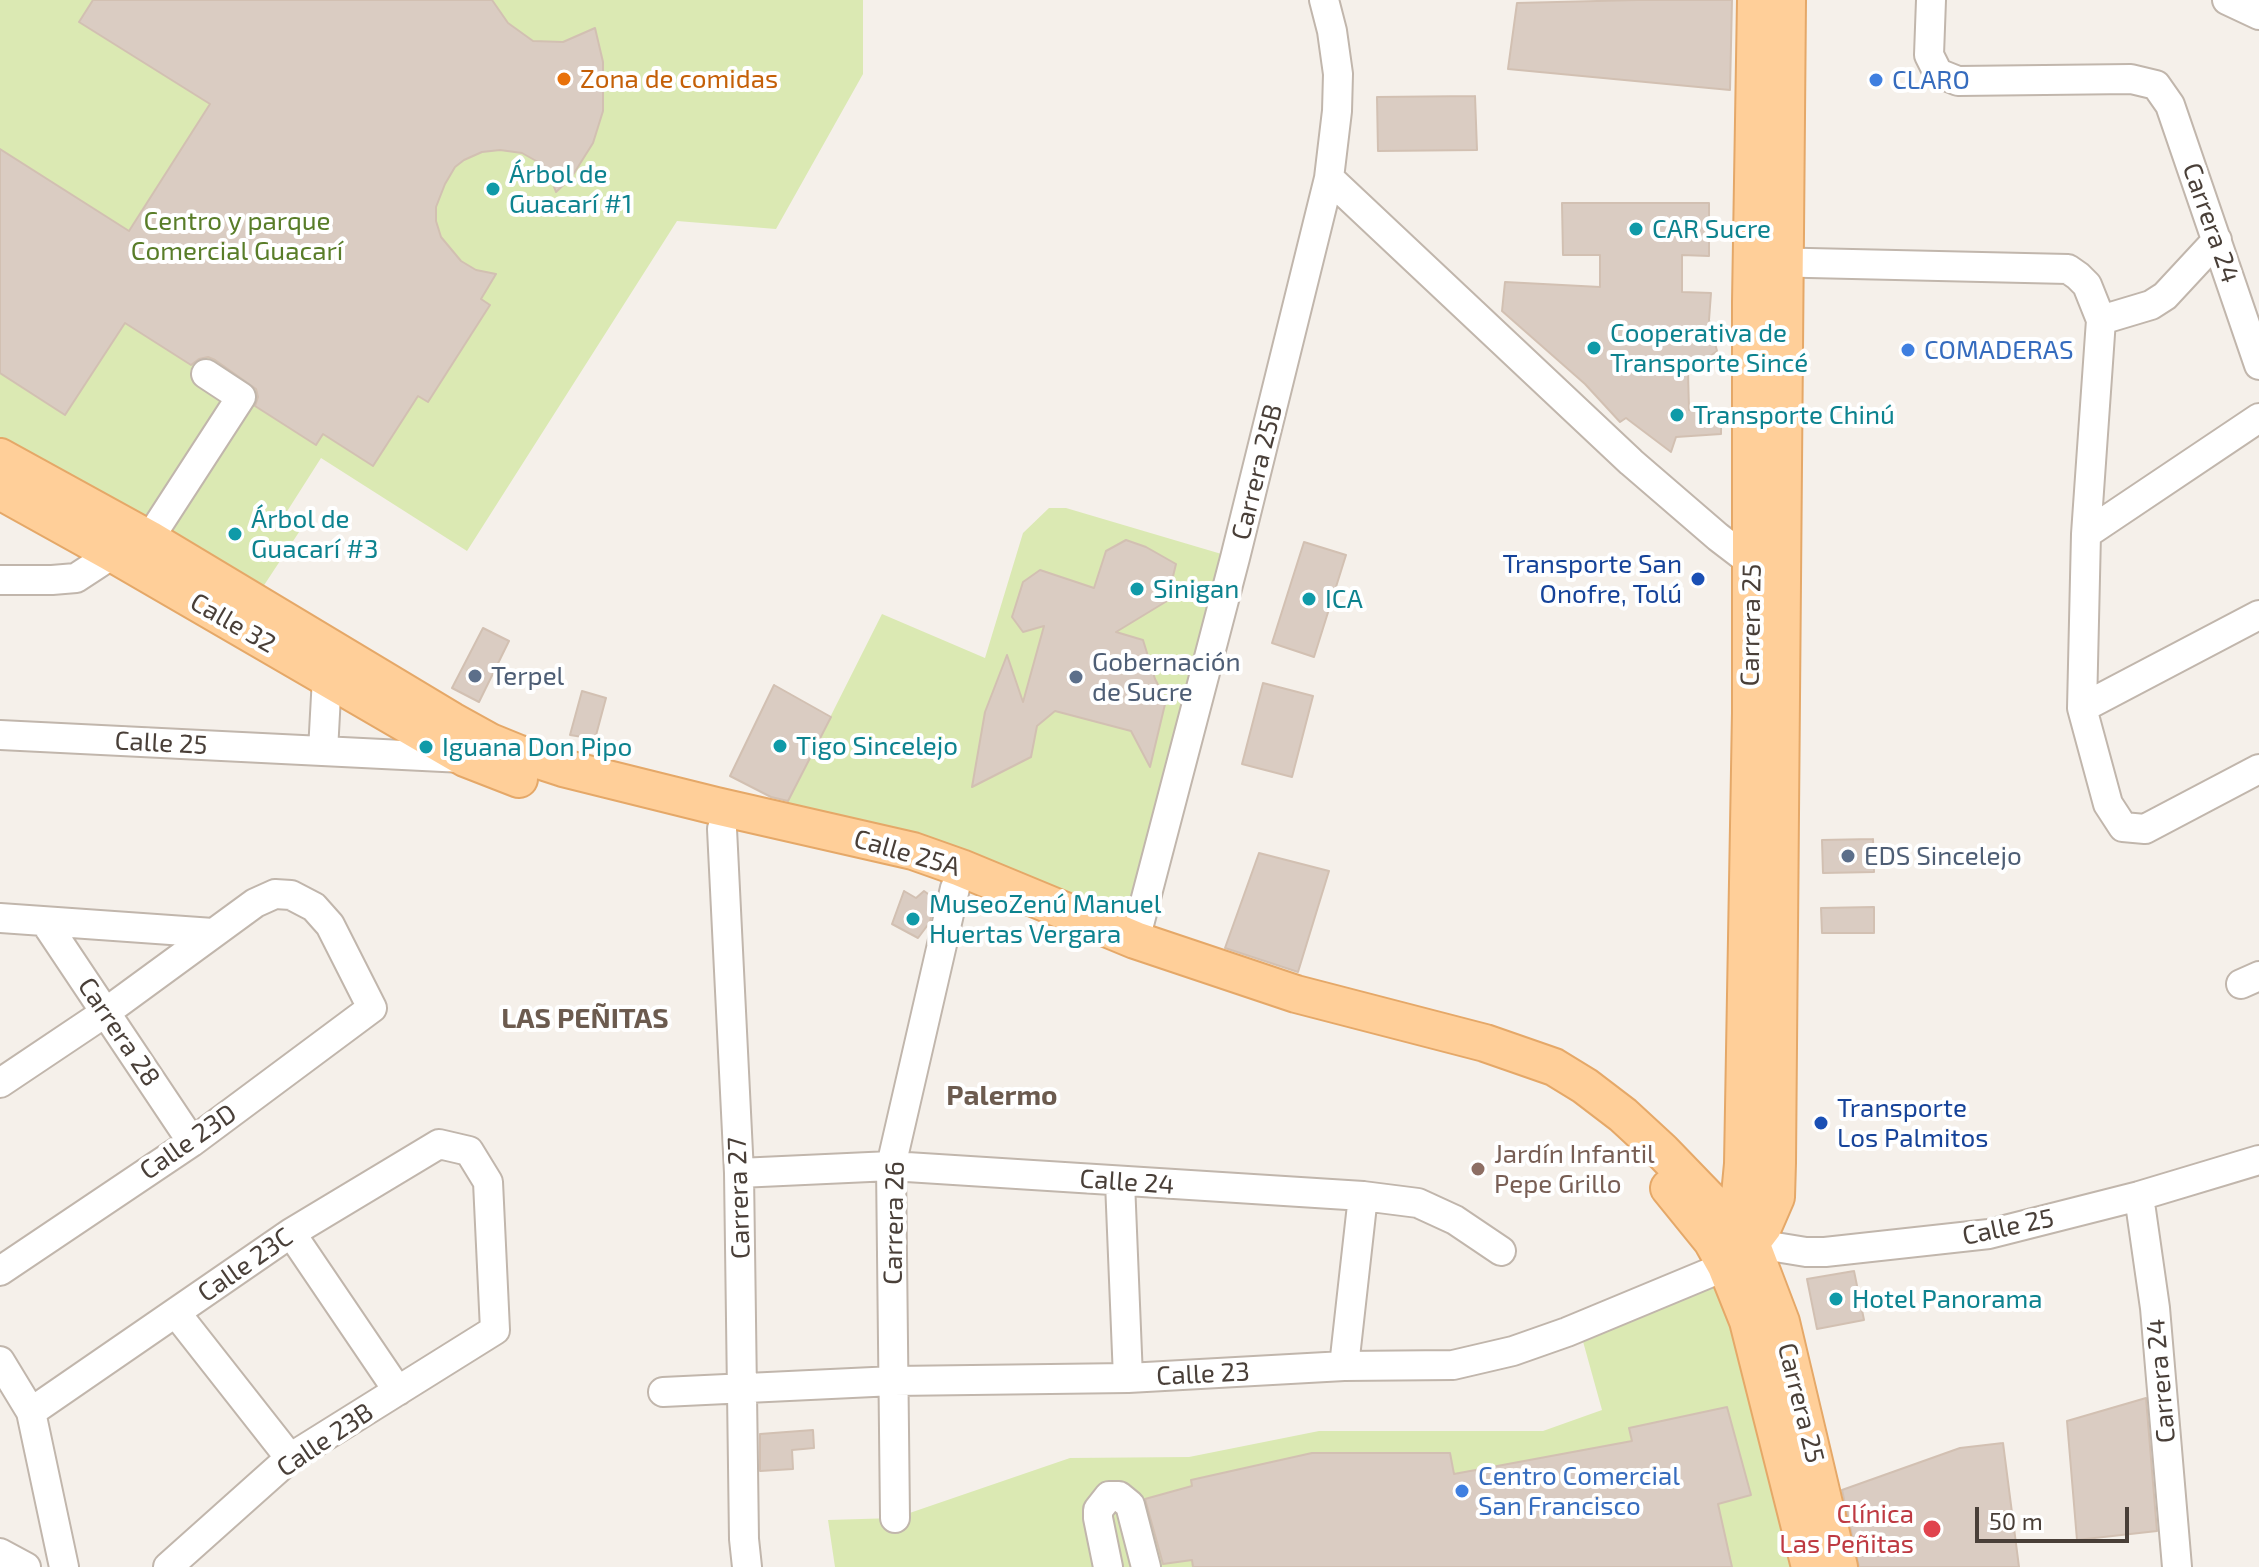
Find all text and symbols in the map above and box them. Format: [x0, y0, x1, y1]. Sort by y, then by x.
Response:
place label: Zona de comidas [580, 63, 778, 95]
place label: CLARO [1892, 64, 1970, 96]
marker: Zona de comidas [555, 70, 573, 88]
marker: CLARO [1867, 71, 1885, 89]
place label: Árbol de Guacarí #1 [509, 158, 632, 220]
street label: Carrera 24 [2176, 159, 2246, 287]
marker: Árbol de Guacarí #1 [484, 180, 502, 198]
park label: Centro y parque Comercial Guacarí [131, 205, 343, 266]
place label: CAR Sucre [1652, 213, 1771, 245]
marker: CAR Sucre [1627, 220, 1645, 238]
place label: Cooperativa de Transporte Sincé [1610, 317, 1808, 378]
place label: COMADERAS [1924, 334, 2074, 366]
marker: Cooperativa de Transporte Sincé [1585, 339, 1603, 357]
marker: COMADERAS [1899, 341, 1917, 359]
place label: Transporte Chinú [1693, 399, 1895, 431]
street label: Carrera 25B [1225, 401, 1289, 543]
marker: Transporte Chinú [1668, 406, 1686, 424]
place label: Árbol de Guacarí #3 [251, 503, 378, 564]
marker: Árbol de Guacarí #3 [226, 525, 244, 543]
place label: Transporte San Onofre, Tolú [1502, 548, 1682, 610]
street label: Carrera 25 [1734, 563, 1768, 687]
marker: Transporte San Onofre, Tolú [1689, 570, 1707, 588]
place label: Sinigan [1153, 573, 1239, 605]
marker: Sinigan [1128, 580, 1146, 598]
place label: ICA [1325, 583, 1363, 615]
street label: Calle 32 [185, 586, 281, 660]
marker: ICA [1300, 590, 1318, 608]
place label: Gobernación de Sucre [1092, 646, 1241, 708]
place label: Terpel [491, 660, 564, 692]
marker: Terpel [466, 667, 484, 685]
marker: Gobernación de Sucre [1067, 668, 1085, 686]
street label: Calle 25 [114, 725, 208, 761]
place label: Tigo Sincelejo [796, 730, 958, 762]
place label: Iguana Don Pipo [442, 731, 632, 763]
marker: Tigo Sincelejo [771, 737, 789, 755]
marker: Iguana Don Pipo [417, 738, 435, 756]
street label: Calle 25A [850, 823, 964, 883]
place label: EDS Sincelejo [1864, 840, 2022, 872]
marker: EDS Sincelejo [1839, 847, 1857, 865]
place label: MuseoZenú Manuel Huertas Vergara [929, 888, 1161, 950]
marker: MuseoZenú Manuel Huertas Vergara [904, 910, 922, 928]
street label: Carrera 28 [71, 972, 167, 1092]
district label: LAS PEÑITAS [501, 1002, 669, 1036]
district label: Palermo [946, 1079, 1058, 1113]
place label: Transporte Los Palmitos [1837, 1092, 1988, 1154]
street label: Calle 23D [134, 1097, 242, 1187]
marker: Transporte Los Palmitos [1812, 1114, 1830, 1132]
street label: Carrera 27 [721, 1136, 757, 1260]
place label: Jardín Infantil Pepe Grillo [1494, 1138, 1655, 1200]
marker: Jardín Infantil Pepe Grillo [1469, 1160, 1487, 1178]
street label: Carrera 26 [877, 1161, 911, 1285]
street label: Calle 24 [1079, 1163, 1175, 1201]
street label: Calle 25 [1959, 1202, 2057, 1252]
street label: Calle 23C [192, 1221, 298, 1309]
place label: Hotel Panorama [1852, 1283, 2043, 1315]
marker: Hotel Panorama [1827, 1290, 1845, 1308]
street label: Carrera 24 [2140, 1318, 2182, 1444]
street label: Carrera 25 [1771, 1340, 1831, 1466]
street label: Calle 23 [1156, 1356, 1250, 1392]
street label: Calle 23B [271, 1396, 379, 1484]
place label: Centro Comercial San Francisco [1478, 1460, 1680, 1522]
marker: Centro Comercial San Francisco [1453, 1482, 1471, 1500]
scale bar [1979, 1491, 2133, 1541]
place label: Clínica Las Peñitas [1779, 1498, 1914, 1560]
text: 50 m [1989, 1506, 2043, 1535]
marker: Clínica Las Peñitas [1921, 1518, 1943, 1540]

